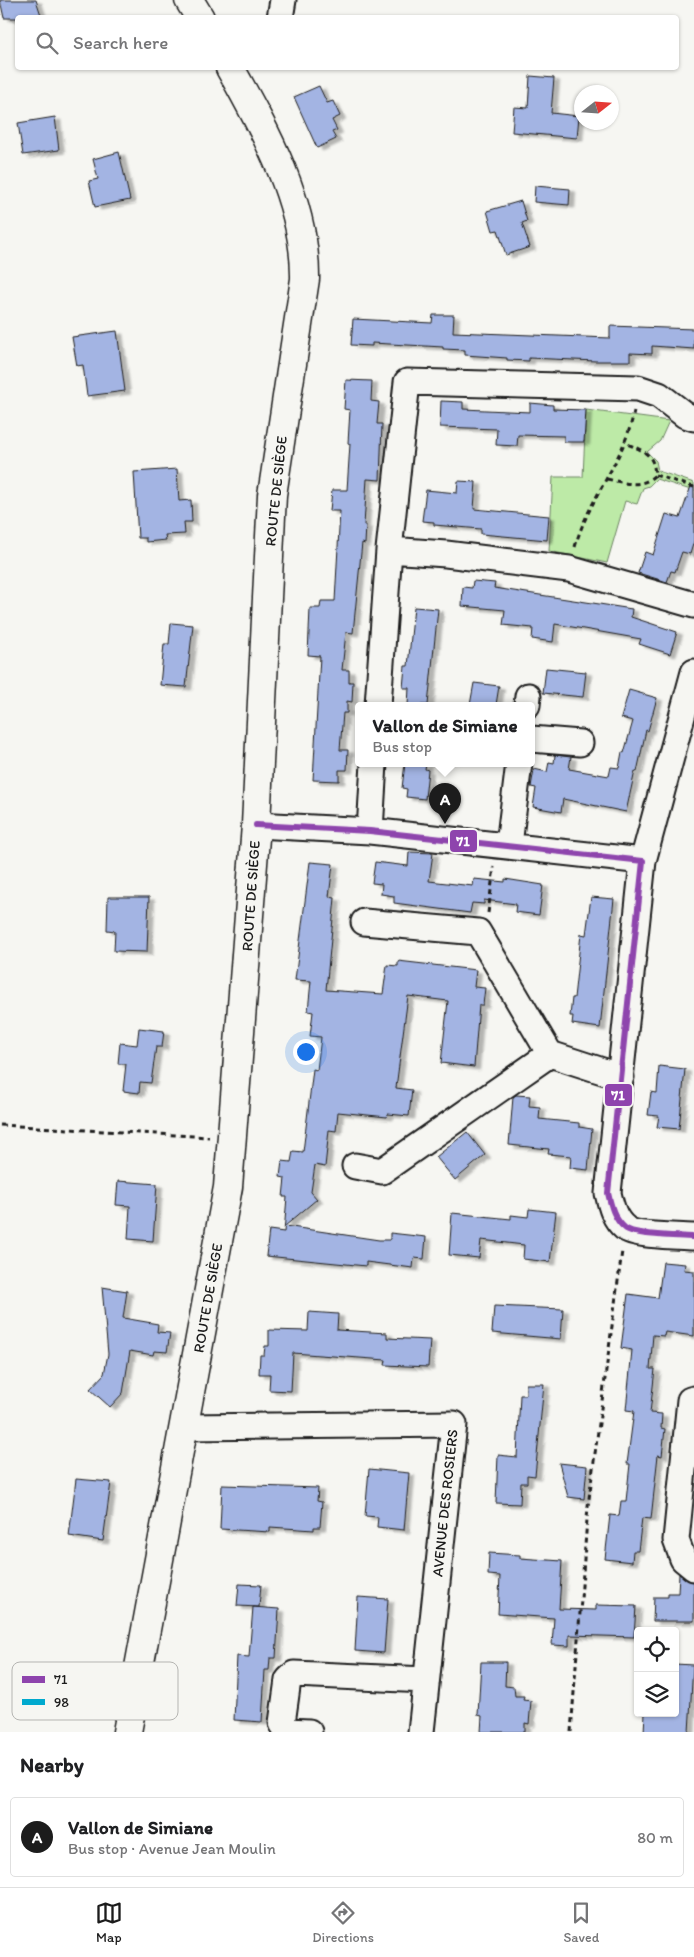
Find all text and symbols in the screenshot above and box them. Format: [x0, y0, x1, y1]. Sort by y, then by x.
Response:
search box [15, 15, 679, 70]
icon: search [33, 29, 61, 57]
text: Search here [73, 31, 168, 54]
north arrow [574, 85, 619, 130]
street label: ROUTE DE SIÈGE [261, 435, 291, 547]
popup [355, 702, 535, 767]
text: Vallon de Simiane [372, 714, 518, 737]
text: Bus stop [372, 737, 432, 756]
pin: A [429, 783, 461, 824]
line badge: 71 [449, 829, 478, 853]
text: 71 [455, 833, 470, 850]
street label: ROUTE DE SIÈGE [238, 840, 264, 952]
your location [293, 1039, 319, 1065]
line badge: 71 [604, 1083, 633, 1107]
text: 71 [610, 1087, 625, 1104]
street label: ROUTE DE SIÈGE [190, 1242, 226, 1354]
street label: AVENUE DES ROSIERS [428, 1428, 462, 1578]
map controls [634, 1627, 679, 1717]
button: locate [634, 1627, 679, 1672]
legend [12, 1662, 178, 1720]
text: 71 [54, 1671, 68, 1688]
button: layers [634, 1672, 679, 1717]
text: 98 [54, 1694, 69, 1711]
text: Nearby [20, 1752, 84, 1777]
text: Vallon de Simiane [68, 1816, 213, 1839]
text: A [32, 1828, 42, 1847]
text: 80 m [637, 1828, 673, 1847]
text: Bus stop · Avenue Jean Moulin [68, 1839, 276, 1858]
tab: Map [95, 1899, 123, 1946]
tab: Directions [312, 1899, 374, 1946]
tab: Saved [563, 1899, 599, 1946]

